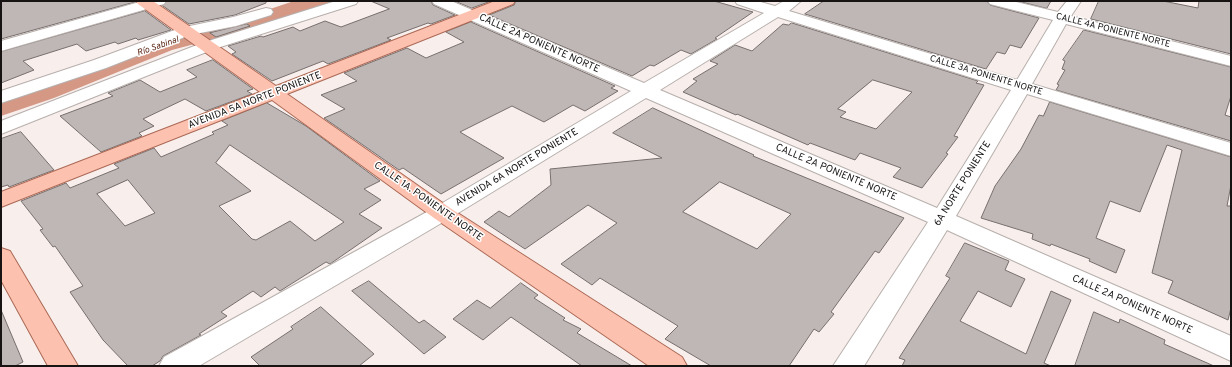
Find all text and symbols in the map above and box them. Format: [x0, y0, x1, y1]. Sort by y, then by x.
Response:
street label: CALLE 2A PONIENTE NORTE [477, 12, 601, 76]
street label: CALLE 4A PONIENTE NORTE [1055, 12, 1171, 50]
water label: Río Sabinal [136, 35, 180, 59]
street label: CALLE 3A PONIENTE NORTE [928, 54, 1044, 98]
street label: AVENIDA 5A NORTE PONIENTE [187, 70, 323, 132]
street label: AVENIDA 6A NORTE PONIENTE [453, 126, 581, 210]
street label: 6A NORTE PONIENTE [932, 139, 994, 229]
street label: CALLE 2A PONIENTE NORTE [774, 142, 898, 204]
street label: CALLE 1A. PONIENTE NORTE [371, 160, 485, 244]
street label: CALLE 2A PONIENTE NORTE [1070, 273, 1194, 337]

